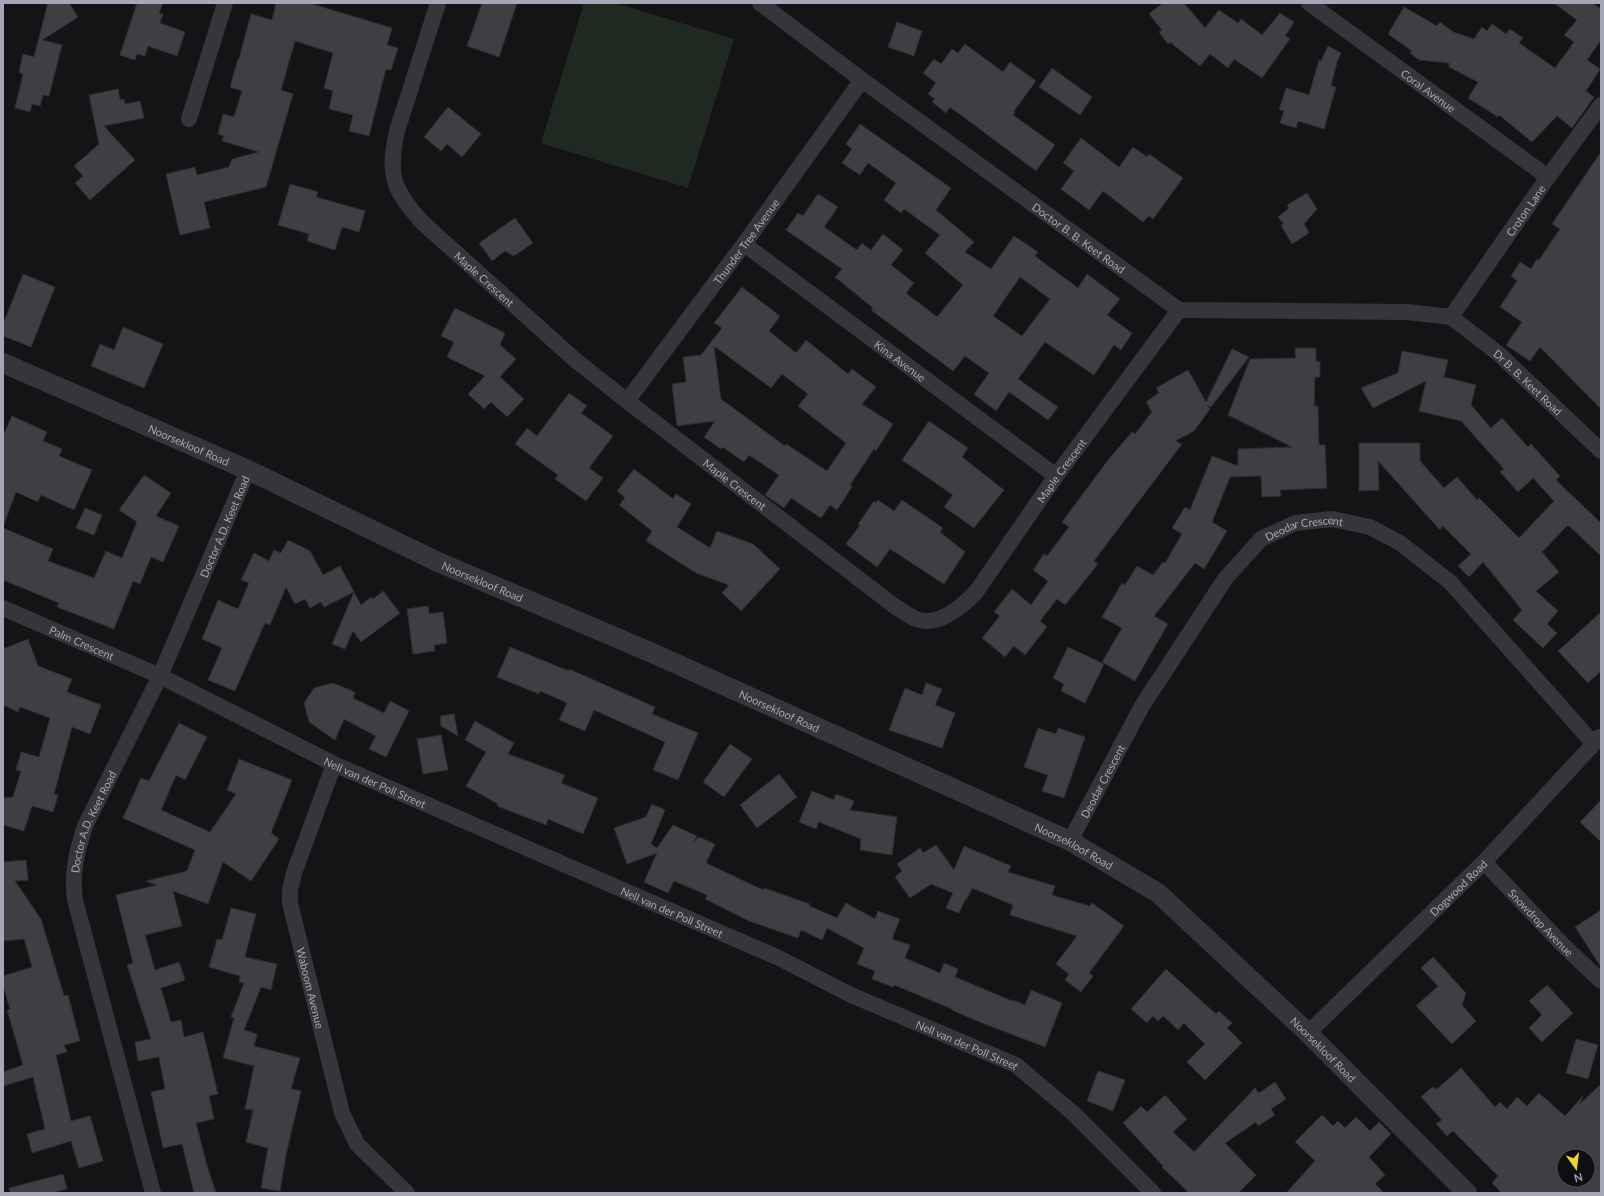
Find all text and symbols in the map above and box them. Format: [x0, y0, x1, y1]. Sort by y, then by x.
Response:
street label: Coral Avenue [1399, 66, 1459, 114]
street label: Croton Lane [1503, 182, 1547, 238]
street label: Thunder Tree Avenue [710, 196, 781, 286]
street label: Doctor B. B. Keet Road [1030, 200, 1128, 275]
street label: Maple Crescent [452, 248, 517, 309]
street label: Kina Avenue [872, 337, 929, 384]
street label: Dr B. B. Keet Road [1492, 346, 1565, 417]
street label: Noorsekloof Road [147, 421, 231, 468]
street label: Maple Crescent [1033, 436, 1088, 505]
street label: Maple Crescent [701, 456, 769, 512]
street label: Doctor A.D. Keet Road [196, 473, 251, 579]
street label: Deodar Crescent [1263, 512, 1344, 543]
street label: Noorsekloof Road [440, 558, 525, 604]
street label: Palm Crescent [48, 622, 116, 662]
street label: Noorsekloof Road [737, 687, 822, 734]
street label: Deodar Crescent [1077, 742, 1127, 820]
street label: Nell van der Poll Street [322, 754, 428, 810]
street label: Doctor A.D. Keet Road [68, 768, 118, 874]
street label: Noorsekloof Road [1033, 820, 1116, 872]
street label: Dogwood Road [1427, 857, 1489, 918]
street label: Nell van der Poll Street [619, 883, 725, 939]
street label: Snowdrop Avenue [1506, 886, 1577, 958]
street label: Waboom Avenue [295, 946, 327, 1030]
street label: Noorsekloof Road [1288, 1014, 1359, 1084]
street label: Nell van der Poll Street [914, 1017, 1022, 1071]
north arrow [1556, 1148, 1596, 1188]
text: N [1573, 1171, 1584, 1186]

